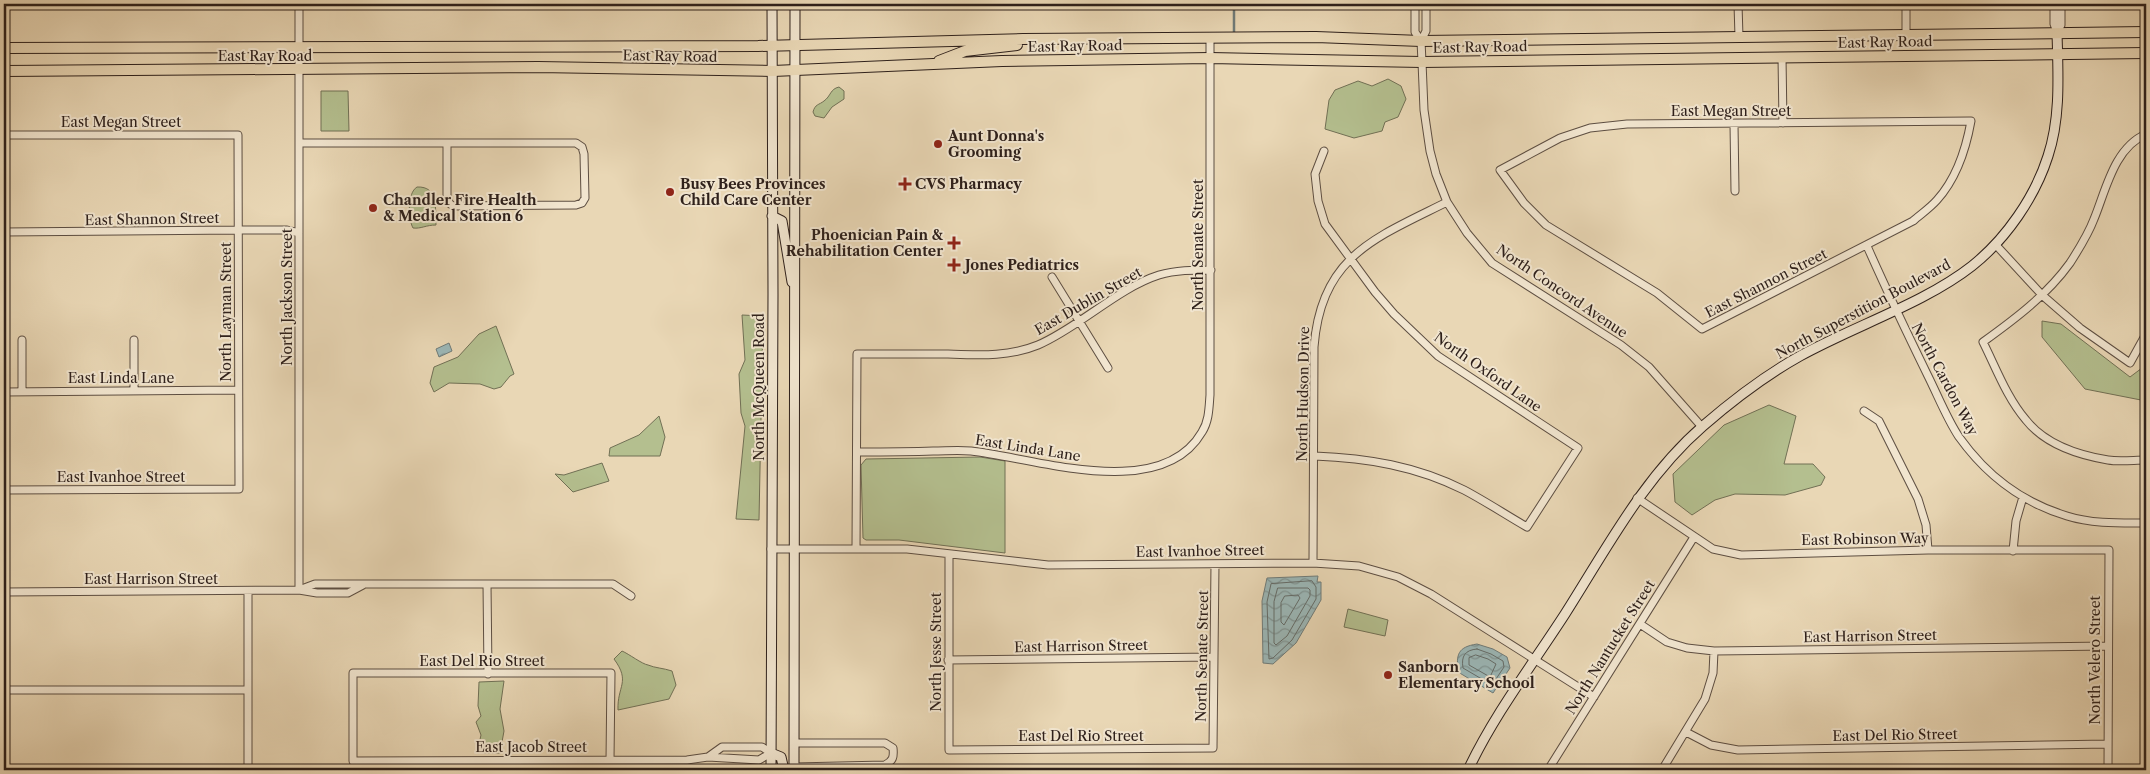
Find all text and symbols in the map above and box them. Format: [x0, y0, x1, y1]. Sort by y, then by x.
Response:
street label: East Ray Road [1837, 32, 1933, 52]
street label: East Ray Road [1027, 36, 1123, 56]
street label: East Ray Road [1432, 37, 1528, 57]
street label: East Ray Road [622, 46, 718, 66]
street label: East Ray Road [218, 47, 313, 65]
street label: East Megan Street [1671, 102, 1791, 120]
street label: East Megan Street [61, 113, 181, 131]
place label: Aunt Donna's Grooming [947, 127, 1044, 161]
marker: Aunt Donna's Grooming [932, 138, 944, 150]
place label: Busy Bees Provinces Child Care Center [680, 175, 826, 209]
place label: CVS Pharmacy [915, 175, 1022, 193]
marker: CVS Pharmacy [899, 178, 911, 190]
street label: North Senate Street [1189, 179, 1207, 311]
marker: Busy Bees Provinces Child Care Center [664, 186, 676, 198]
place label: Chandler Fire Health & Medical Station 6 [383, 191, 537, 225]
marker: Chandler Fire Health & Medical Station 6 [367, 202, 379, 214]
street label: East Shannon Street [85, 209, 219, 229]
place label: Phoenician Pain & Rehabilitation Center [786, 226, 944, 260]
street label: North Jackson Street [278, 228, 296, 366]
marker: Phoenician Pain & Rehabilitation Center [947, 236, 961, 250]
street label: North Concord Avenue [1493, 240, 1631, 342]
street label: North Layman Street [217, 242, 235, 382]
street label: East Shannon Street [1702, 244, 1830, 322]
street label: North Superstition Boulevard [1772, 255, 1954, 363]
place label: Jones Pediatrics [962, 256, 1079, 274]
marker: Jones Pediatrics [947, 258, 961, 272]
street label: East Dublin Street [1031, 263, 1145, 339]
street label: North McQueen Road [750, 313, 768, 461]
street label: North Cardon Way [1908, 320, 1982, 439]
street label: North Hudson Drive [1293, 326, 1313, 462]
street label: North Oxford Lane [1431, 328, 1545, 416]
street label: East Linda Lane [68, 369, 174, 387]
street label: East Linda Lane [974, 431, 1082, 465]
street label: East Ivanhoe Street [57, 468, 185, 486]
street label: East Robinson Way [1801, 529, 1929, 549]
street label: East Ivanhoe Street [1136, 541, 1264, 561]
street label: East Harrison Street [84, 570, 218, 588]
street label: North Nantucket Street [1561, 576, 1659, 718]
street label: North Senate Street [1192, 590, 1212, 722]
street label: North Jesse Street [927, 592, 945, 712]
street label: North Velero Street [2086, 595, 2104, 725]
street label: East Harrison Street [1803, 626, 1937, 646]
street label: East Harrison Street [1014, 636, 1148, 656]
street label: East Del Rio Street [419, 652, 545, 670]
place label: Sanborn Elementary School [1398, 658, 1535, 692]
marker: Sanborn Elementary School [1382, 669, 1394, 681]
street label: East Del Rio Street [1832, 725, 1958, 745]
street label: East Del Rio Street [1018, 727, 1144, 745]
street label: East Jacob Street [475, 738, 587, 756]

